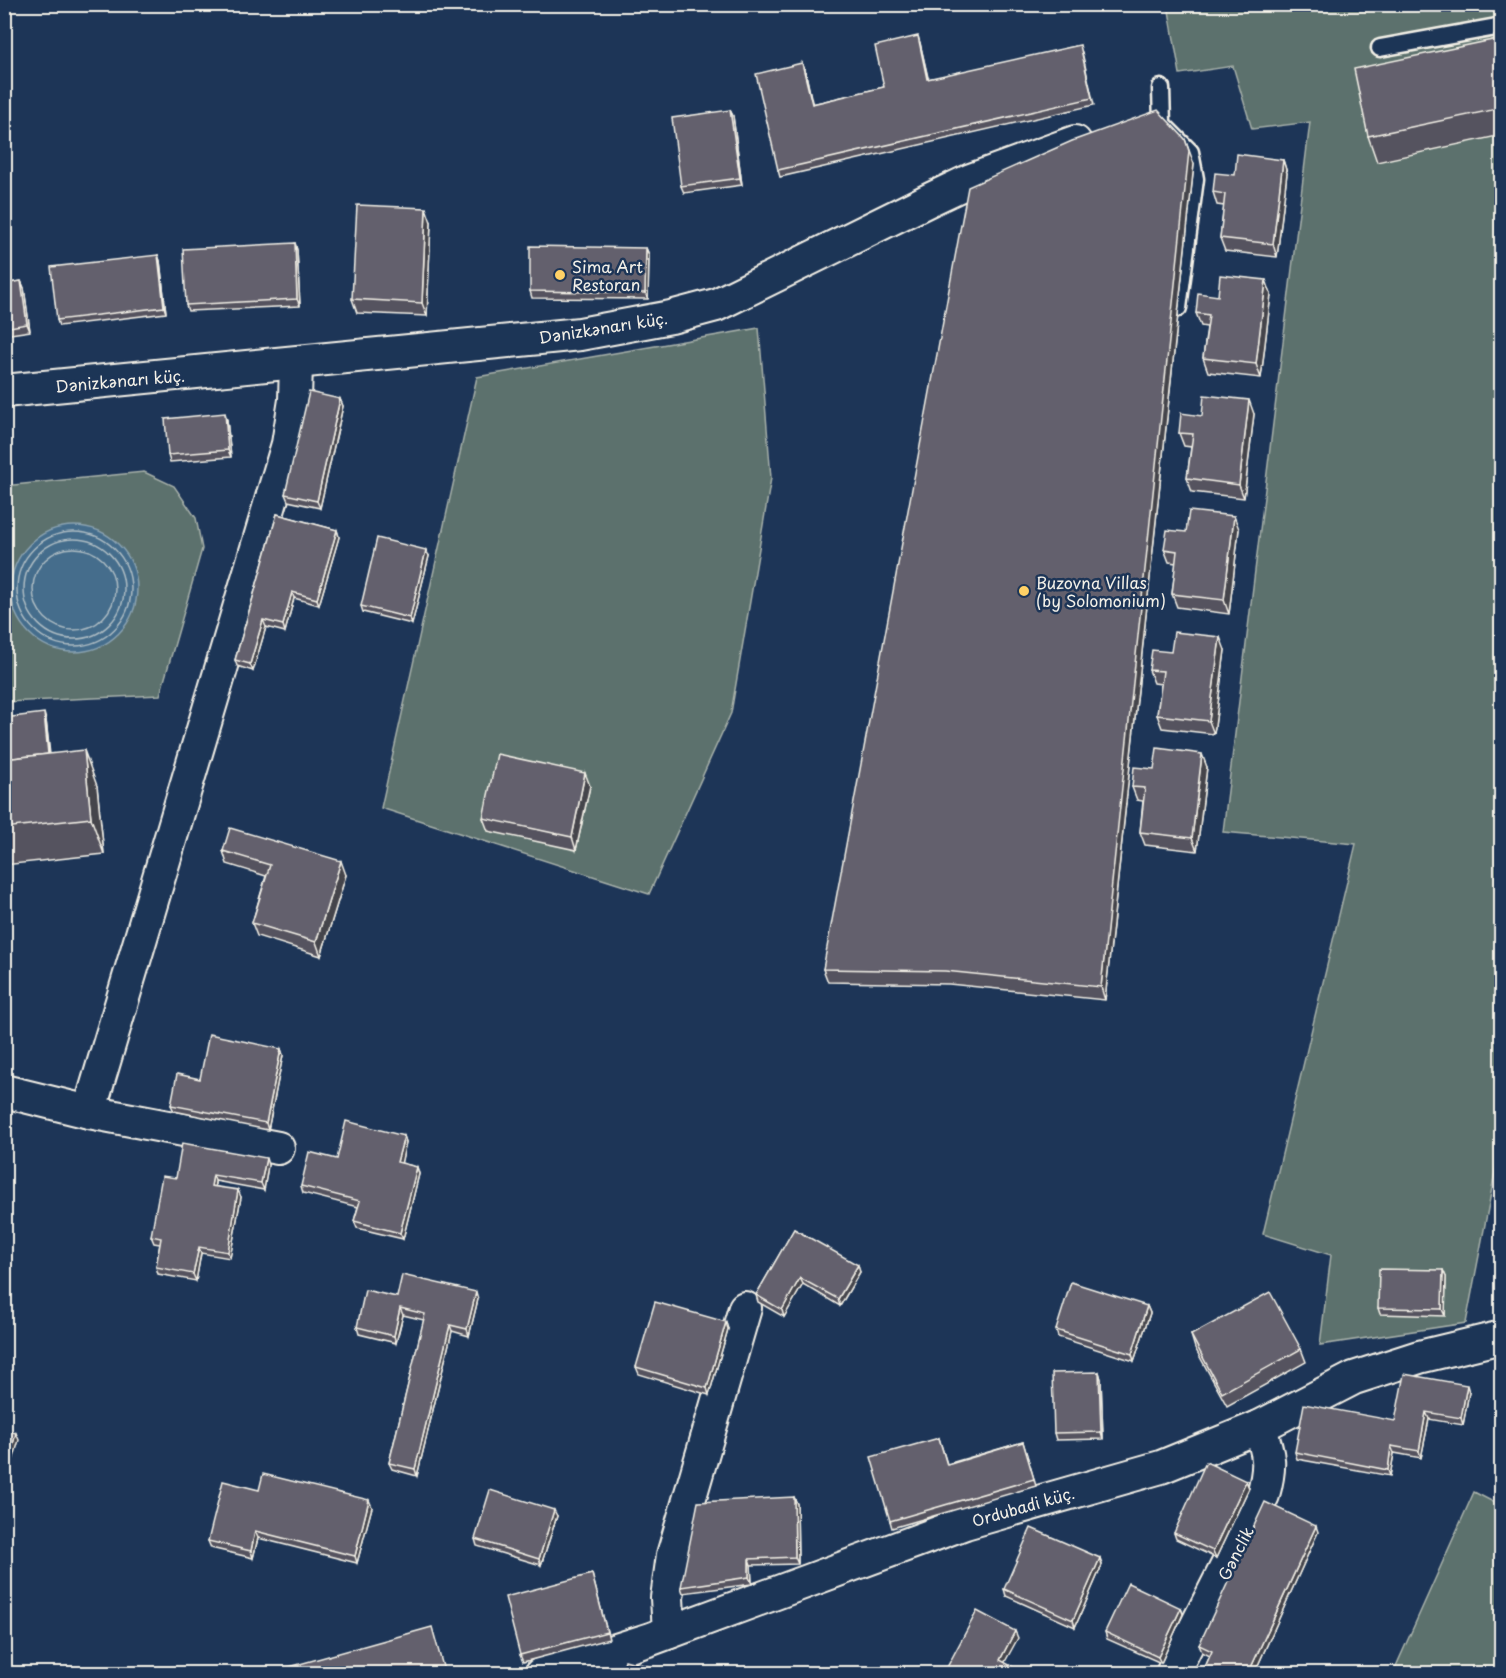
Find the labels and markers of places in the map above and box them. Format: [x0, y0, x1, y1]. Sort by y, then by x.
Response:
place label: Sima Art Restoran [572, 254, 643, 296]
marker: Sima Art Restoran [553, 268, 567, 282]
place label: Buzovna Villas (by Solomonium) [1036, 570, 1166, 612]
marker: Buzovna Villas (by Solomonium) [1017, 584, 1031, 598]

